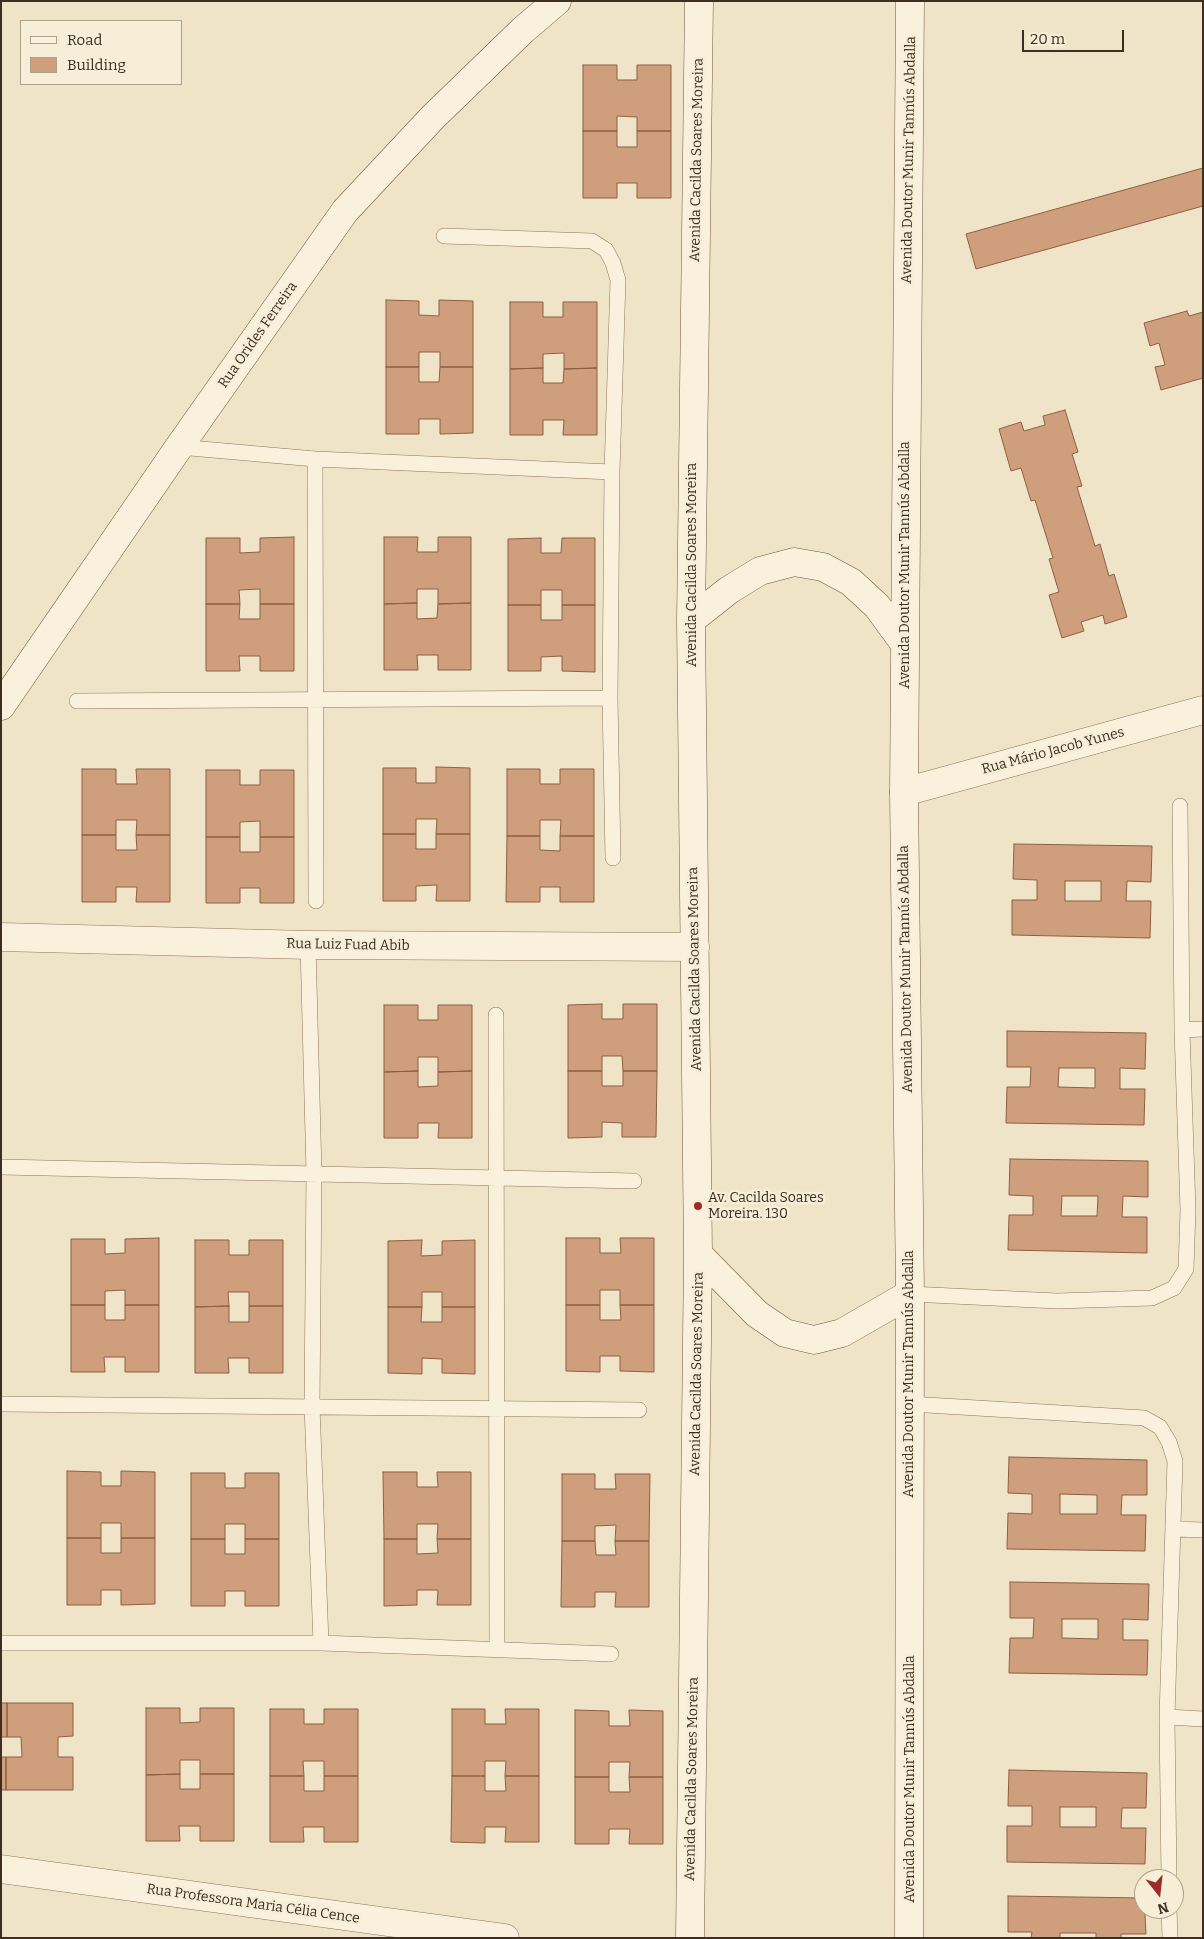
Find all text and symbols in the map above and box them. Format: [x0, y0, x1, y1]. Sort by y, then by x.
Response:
legend [20, 20, 182, 85]
scale bar [1024, 20, 1126, 52]
text: 20 m [1030, 30, 1065, 48]
text: Road [67, 31, 102, 49]
street label: Avenida Doutor Munir Tannús Abdalla [898, 36, 920, 284]
text: Building [67, 56, 126, 74]
street label: Avenida Cacilda Soares Moreira [687, 58, 707, 262]
street label: Rua Orides Ferreira [215, 279, 301, 391]
street label: Avenida Doutor Munir Tannús Abdalla [897, 441, 913, 689]
street label: Avenida Cacilda Soares Moreira [684, 463, 700, 667]
street label: Rua Mário Jacob Yunes [980, 724, 1126, 778]
street label: Avenida Doutor Munir Tannús Abdalla [895, 845, 917, 1093]
street label: Avenida Cacilda Soares Moreira [685, 867, 705, 1071]
street label: Rua Luiz Fuad Abib [286, 936, 410, 954]
place label: Av. Cacilda Soares Moreira. 130 [708, 1190, 824, 1222]
marker: Av. Cacilda Soares Moreira. 130 [692, 1200, 704, 1212]
street label: Avenida Doutor Munir Tannús Abdalla [901, 1250, 917, 1498]
street label: Avenida Cacilda Soares Moreira [687, 1272, 707, 1476]
street label: Avenida Doutor Munir Tannús Abdalla [902, 1655, 918, 1903]
street label: Avenida Cacilda Soares Moreira [682, 1677, 702, 1881]
north arrow [1134, 1869, 1184, 1919]
street label: Rua Professora Maria Célia Cence [145, 1881, 361, 1927]
text: N [1155, 1898, 1171, 1918]

